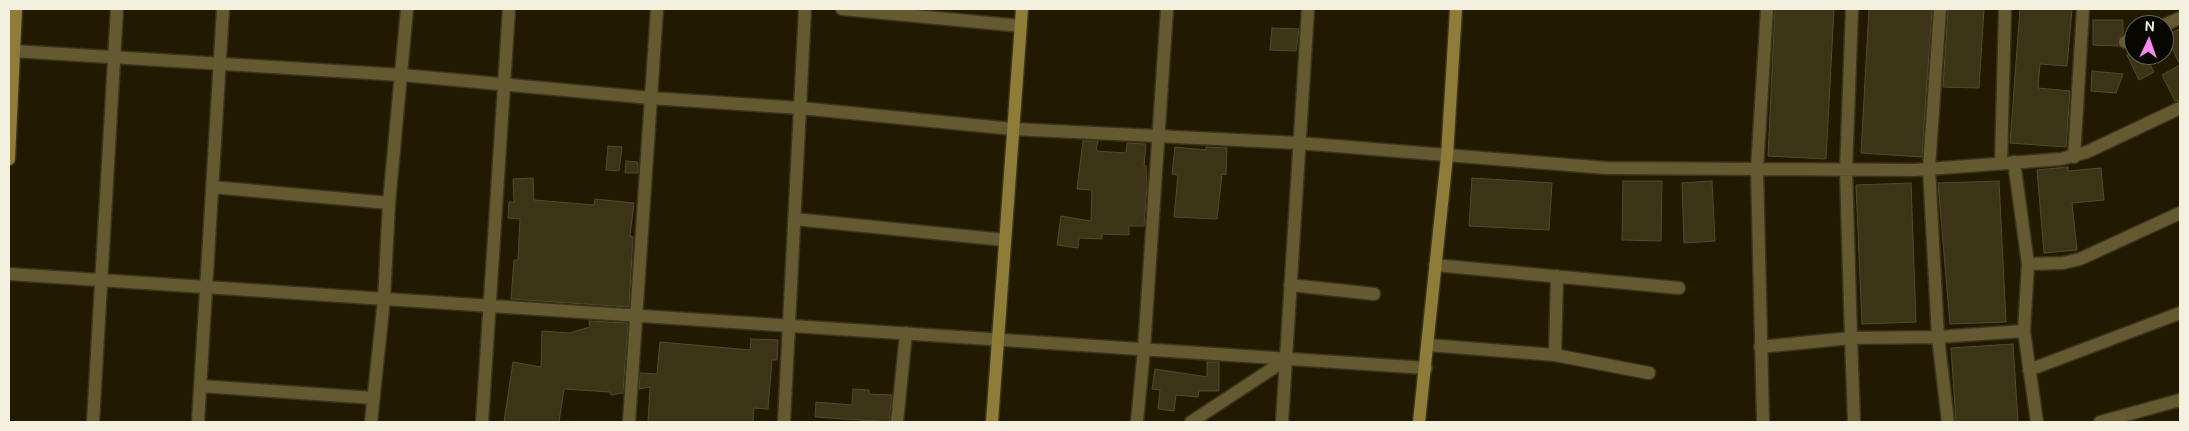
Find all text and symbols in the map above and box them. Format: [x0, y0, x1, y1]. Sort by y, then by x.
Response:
north arrow [2124, 15, 2174, 65]
text: N [2144, 18, 2155, 34]

